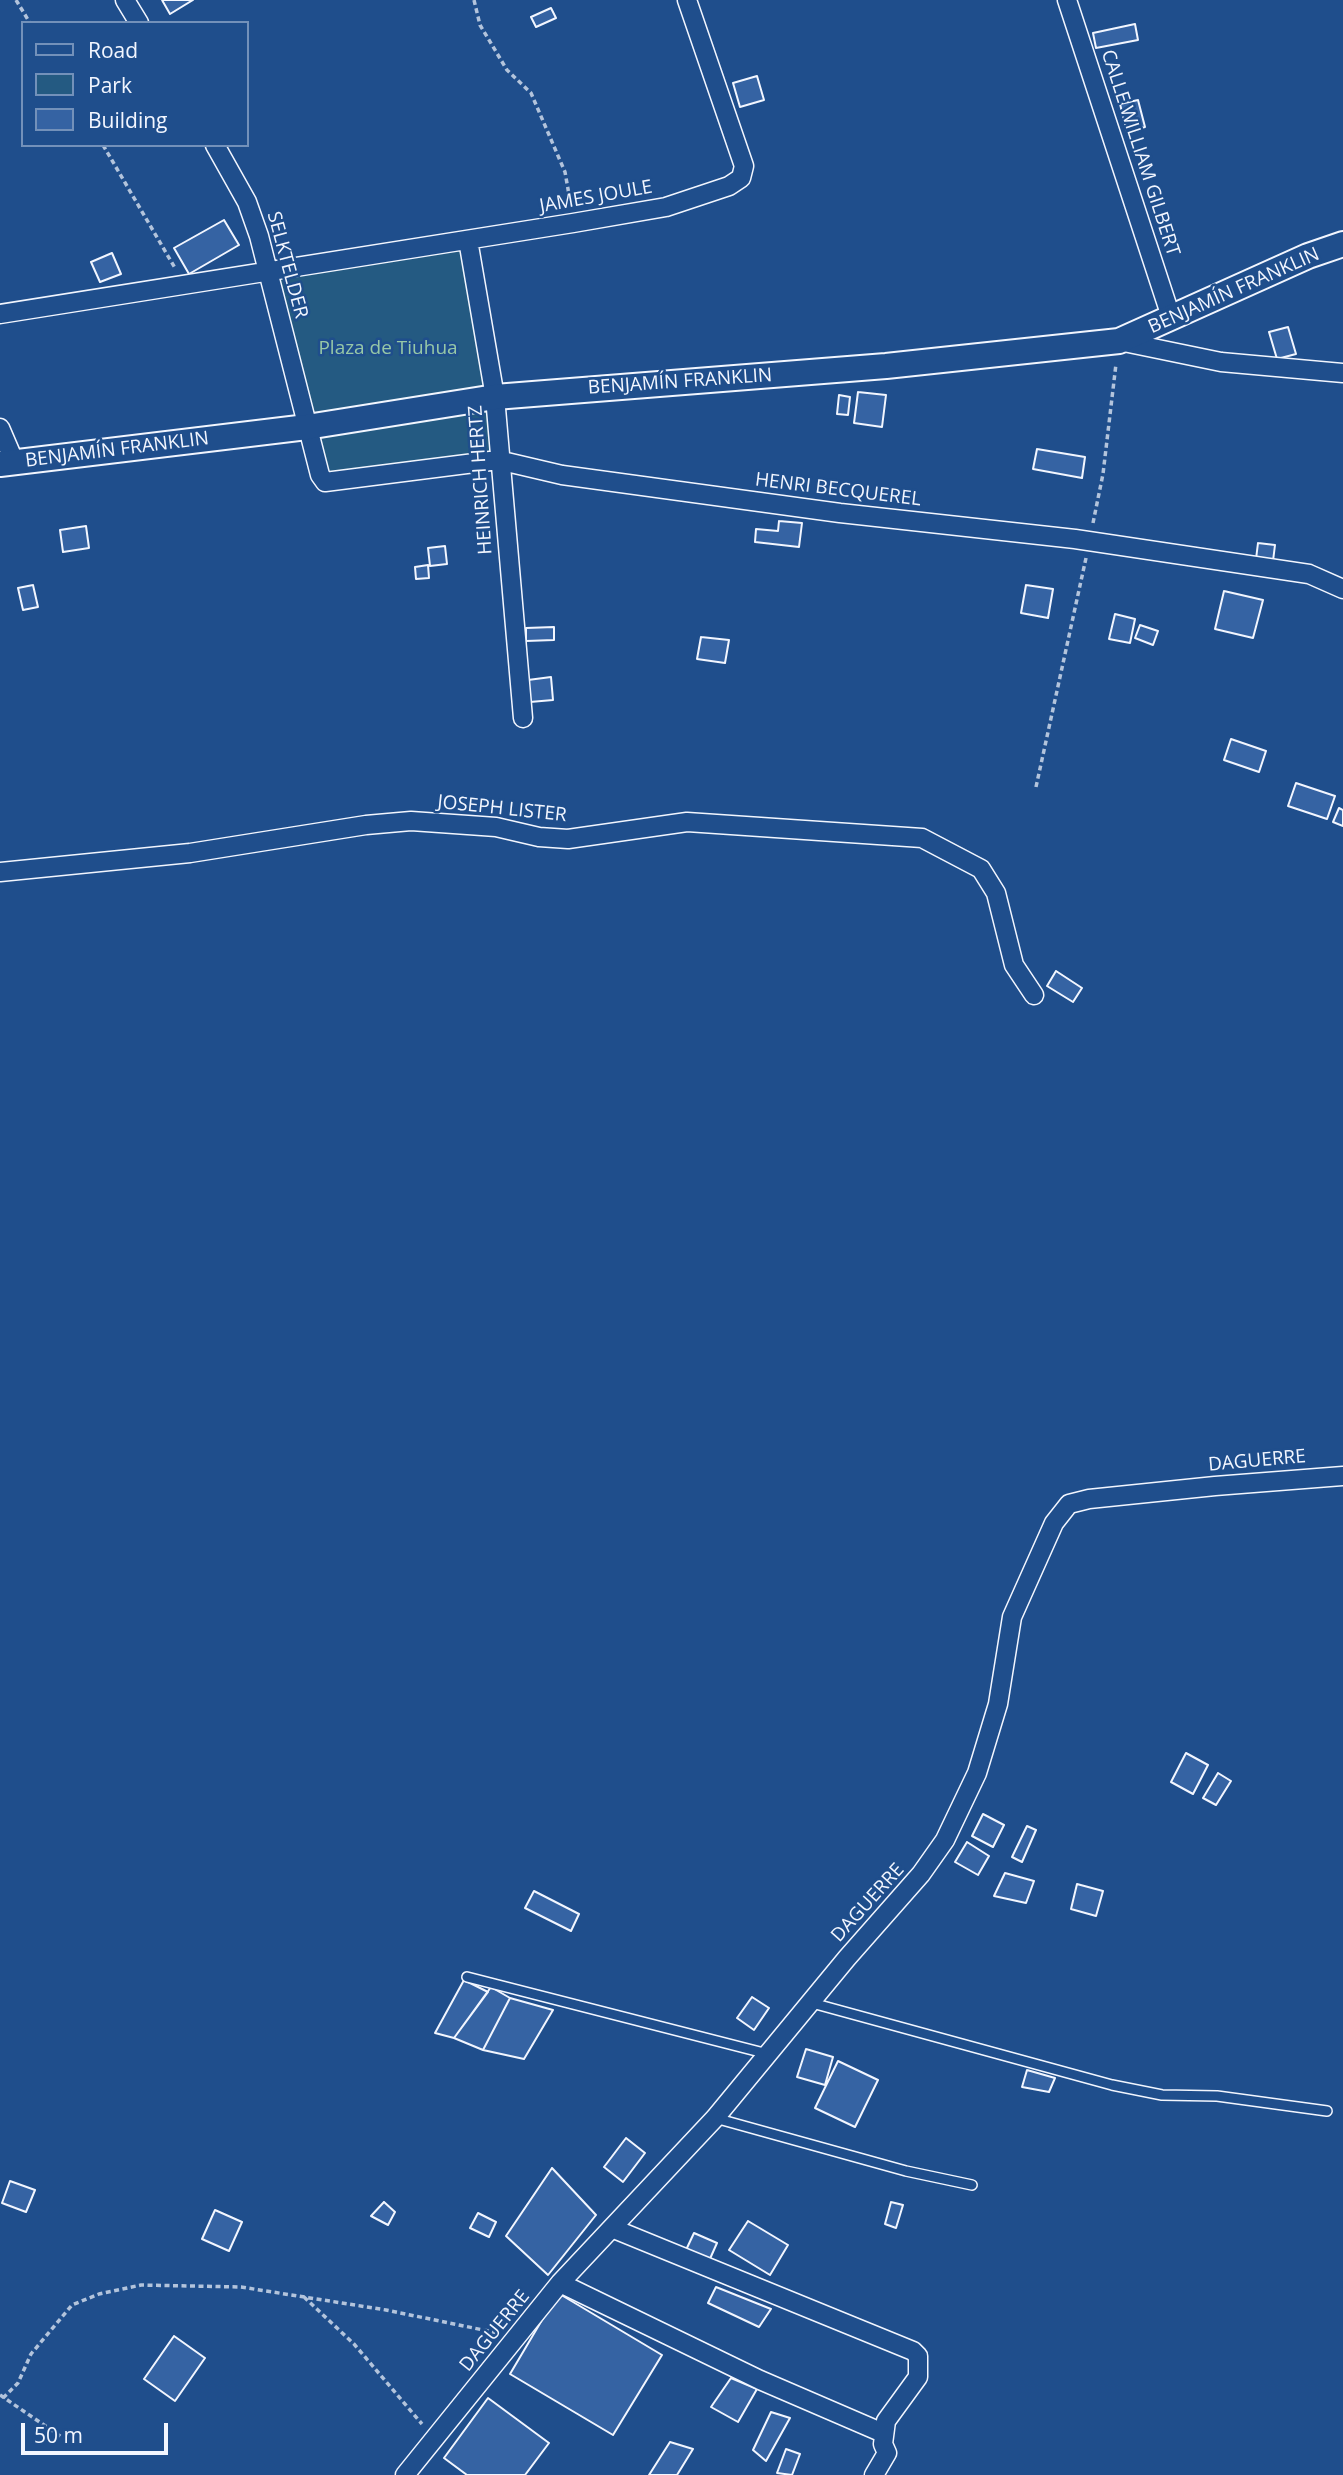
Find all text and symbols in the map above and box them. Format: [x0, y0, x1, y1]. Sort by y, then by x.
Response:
legend [21, 21, 248, 147]
text: Road [88, 36, 138, 64]
street label: CALLE WILLIAM GILBERT [1096, 47, 1184, 259]
text: Park [88, 71, 132, 99]
text: Building [88, 106, 167, 134]
street label: JAMES JOULE [538, 176, 654, 218]
street label: SELKTELDER [262, 209, 312, 321]
street label: BENJAMÍN FRANKLIN [1145, 243, 1323, 339]
park label: Plaza de Tiuhua [318, 338, 458, 360]
street label: BENJAMÍN FRANKLIN [587, 364, 773, 400]
street label: HEINRICH HERTZ [464, 405, 498, 555]
street label: BENJAMÍN FRANKLIN [24, 427, 210, 473]
street label: HENRI BECQUEREL [754, 469, 922, 511]
street label: JOSEPH LISTER [436, 791, 568, 827]
street label: DAGUERRE [1207, 1445, 1307, 1477]
street label: DAGUERRE [827, 1859, 909, 1947]
street label: DAGUERRE [455, 2286, 535, 2376]
scale bar [24, 2408, 172, 2452]
text: 50 m [34, 2421, 83, 2449]

